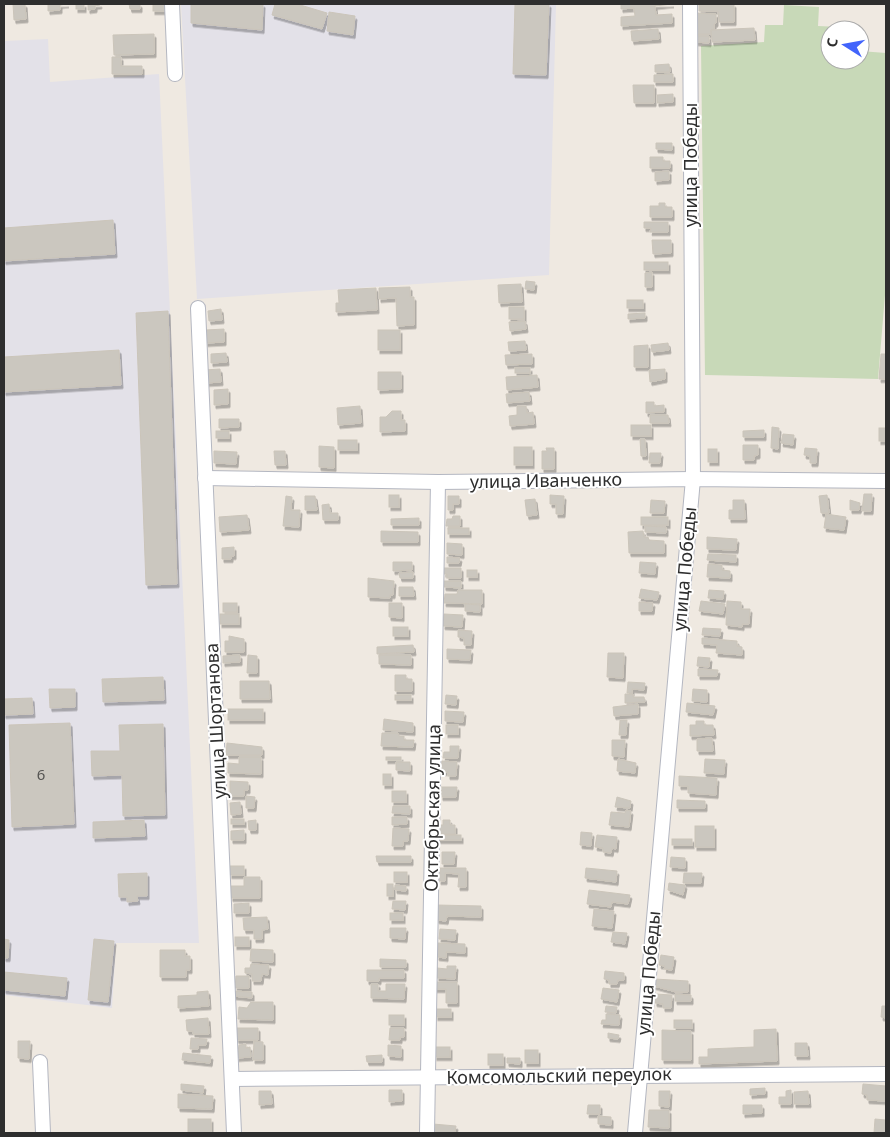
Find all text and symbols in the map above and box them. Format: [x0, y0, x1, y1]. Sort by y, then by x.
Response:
north arrow [820, 20, 870, 70]
text: С [822, 36, 842, 49]
street label: улица Победы [678, 103, 702, 227]
street label: улица Иванченко [470, 467, 622, 493]
street label: улица Победы [667, 506, 701, 632]
street label: улица Шортанова [199, 642, 231, 800]
street label: Октябрьская улица [419, 724, 445, 892]
house number: 6 [37, 764, 45, 784]
street label: улица Победы [631, 910, 665, 1036]
street label: Комсомольский переулок [446, 1061, 672, 1089]

